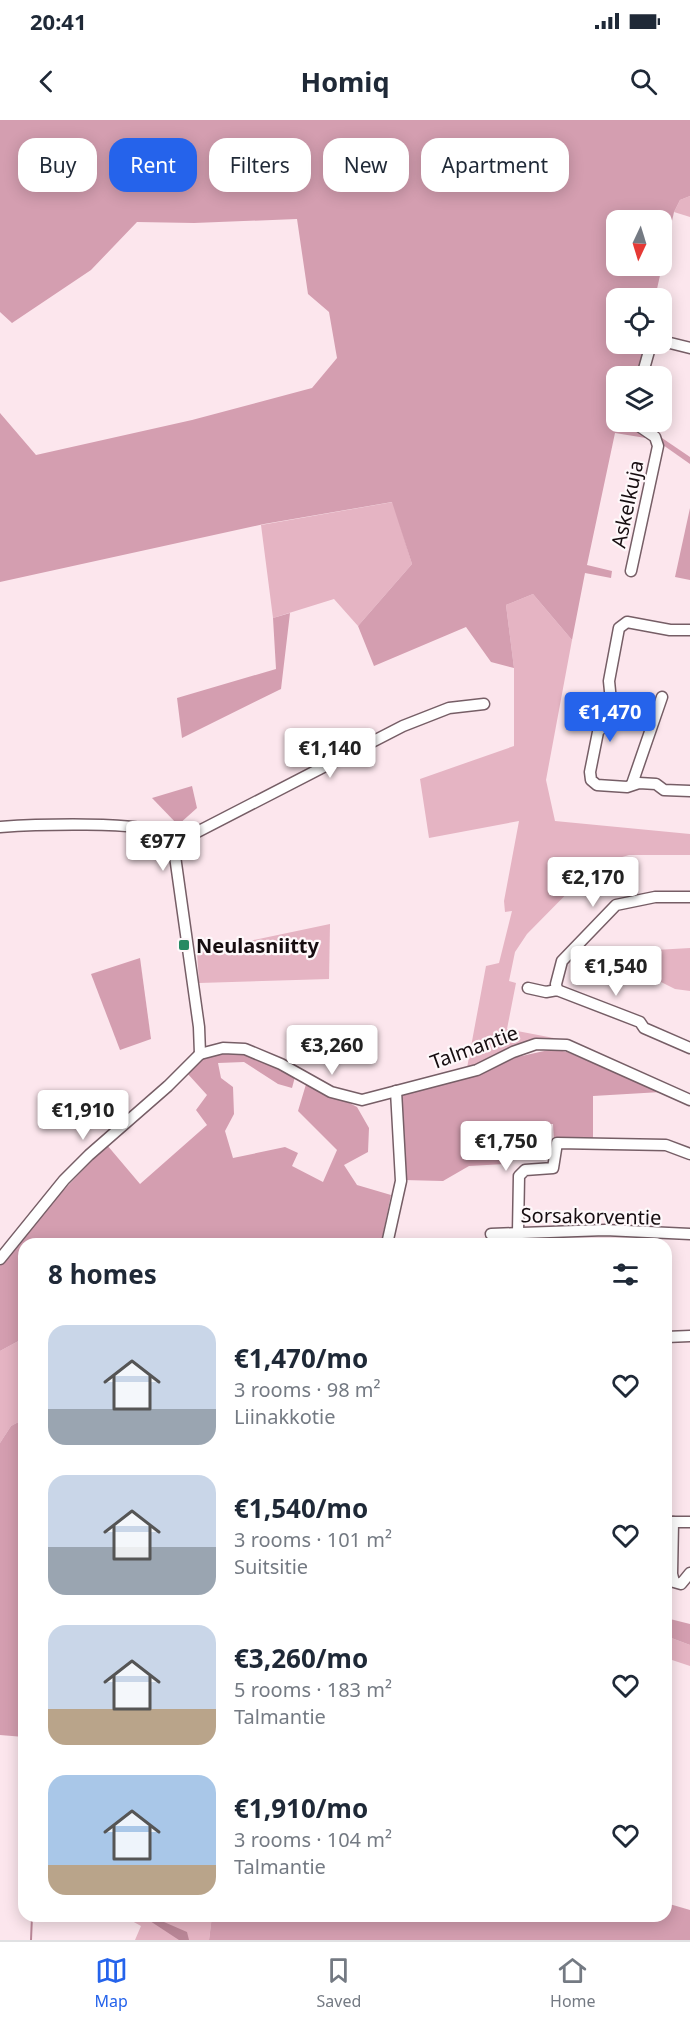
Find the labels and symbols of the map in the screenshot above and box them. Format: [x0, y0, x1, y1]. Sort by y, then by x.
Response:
north arrow [606, 210, 672, 276]
street label: Askelkuja [605, 458, 649, 550]
pin: €1,470 [561, 692, 659, 743]
pin: €1,140 [281, 728, 379, 779]
pin: €977 [127, 821, 199, 872]
pin: €2,170 [544, 857, 642, 908]
place label: Neulasniitty [196, 932, 319, 959]
marker: Neulasniitty [177, 938, 191, 952]
pin: €1,540 [567, 946, 665, 997]
street label: Talmantie [426, 1019, 522, 1075]
pin: €3,260 [283, 1025, 381, 1076]
pin: €1,910 [34, 1090, 132, 1141]
pin: €1,750 [457, 1121, 555, 1172]
street label: Sorsakorventie [520, 1201, 662, 1231]

